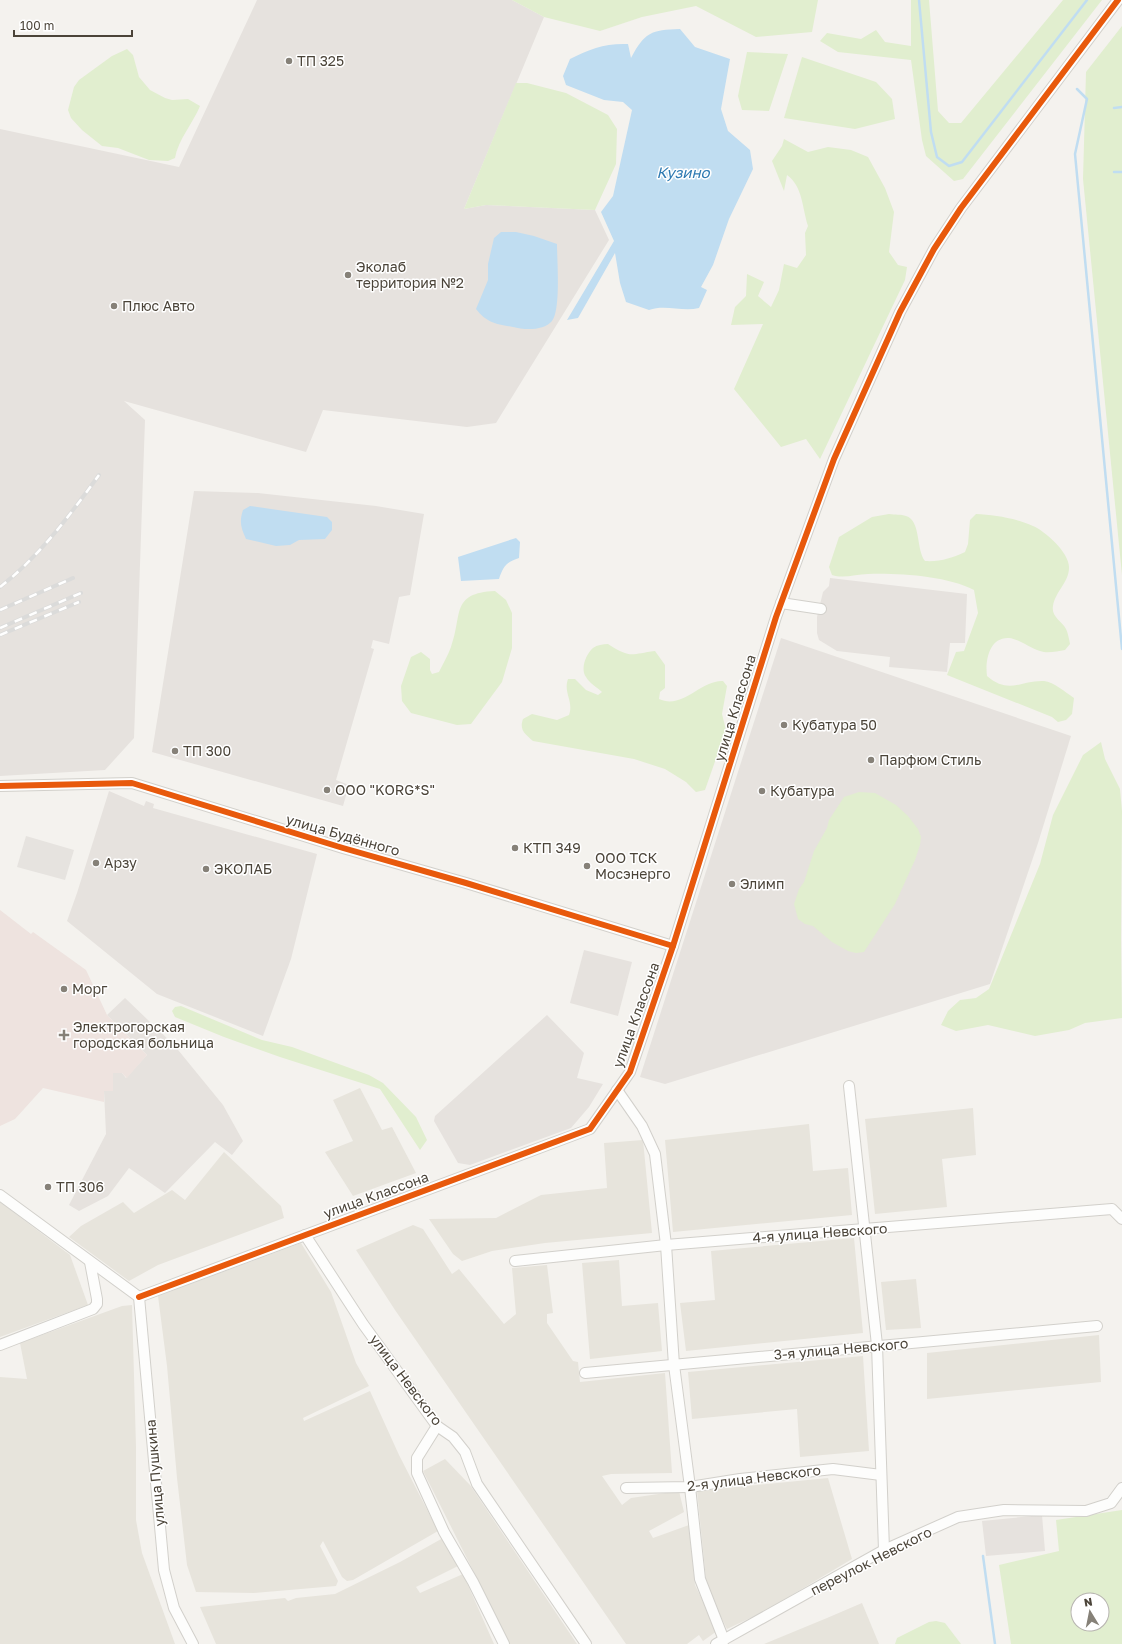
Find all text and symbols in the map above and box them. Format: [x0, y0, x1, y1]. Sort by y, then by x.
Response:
scale bar [14, 12, 132, 38]
text: 100 m [20, 18, 54, 33]
place label: ТП 325 [297, 52, 344, 69]
marker: ТП 325 [284, 56, 294, 66]
water label: Кузино [656, 163, 711, 182]
place label: Эколаб территория №2 [356, 258, 464, 291]
marker: Эколаб территория №2 [343, 270, 353, 280]
place label: Плюс Авто [122, 297, 195, 314]
marker: Плюс Авто [109, 301, 119, 311]
street label: улица Классона [710, 652, 759, 763]
place label: Кубатура 50 [792, 716, 877, 733]
marker: Кубатура 50 [779, 720, 789, 730]
place label: ТП 300 [183, 742, 231, 759]
marker: ТП 300 [170, 746, 180, 756]
place label: Парфюм Стиль [879, 751, 981, 768]
marker: Парфюм Стиль [866, 755, 876, 765]
place label: ООО "KORG*S" [335, 781, 435, 798]
place label: Кубатура [770, 782, 835, 799]
marker: ООО "KORG*S" [322, 785, 332, 795]
marker: Кубатура [757, 786, 767, 796]
street label: улица Будённого [284, 810, 402, 859]
place label: КТП 349 [523, 839, 581, 856]
marker: КТП 349 [510, 843, 520, 853]
place label: ООО ТСК Мосэнерго [595, 849, 671, 882]
place label: Арзу [104, 854, 137, 871]
marker: Арзу [91, 858, 101, 868]
place label: ЭКОЛАБ [214, 860, 272, 877]
marker: ООО ТСК Мосэнерго [582, 861, 592, 871]
marker: ЭКОЛАБ [201, 864, 211, 874]
place label: Элимп [740, 875, 784, 892]
marker: Элимп [727, 879, 737, 889]
street label: улица Классона [609, 960, 662, 1070]
place label: Морг [72, 980, 108, 997]
marker: Морг [59, 984, 69, 994]
place label: Электрогорская городская больница [73, 1018, 214, 1051]
marker: Электрогорская городская больница [58, 1029, 70, 1041]
street label: улица Классона [321, 1168, 431, 1221]
place label: ТП 306 [56, 1178, 104, 1195]
marker: ТП 306 [43, 1182, 53, 1192]
street label: 4-я улица Невского [752, 1219, 888, 1246]
street label: улица Невского [367, 1331, 446, 1429]
street label: 3-я улица Невского [773, 1334, 909, 1363]
street label: улица Пушкина [141, 1419, 168, 1527]
street label: 2-я улица Невского [686, 1461, 822, 1494]
street label: переулок Невского [807, 1523, 934, 1599]
north arrow [1070, 1592, 1110, 1632]
text: N [1083, 1595, 1093, 1609]

